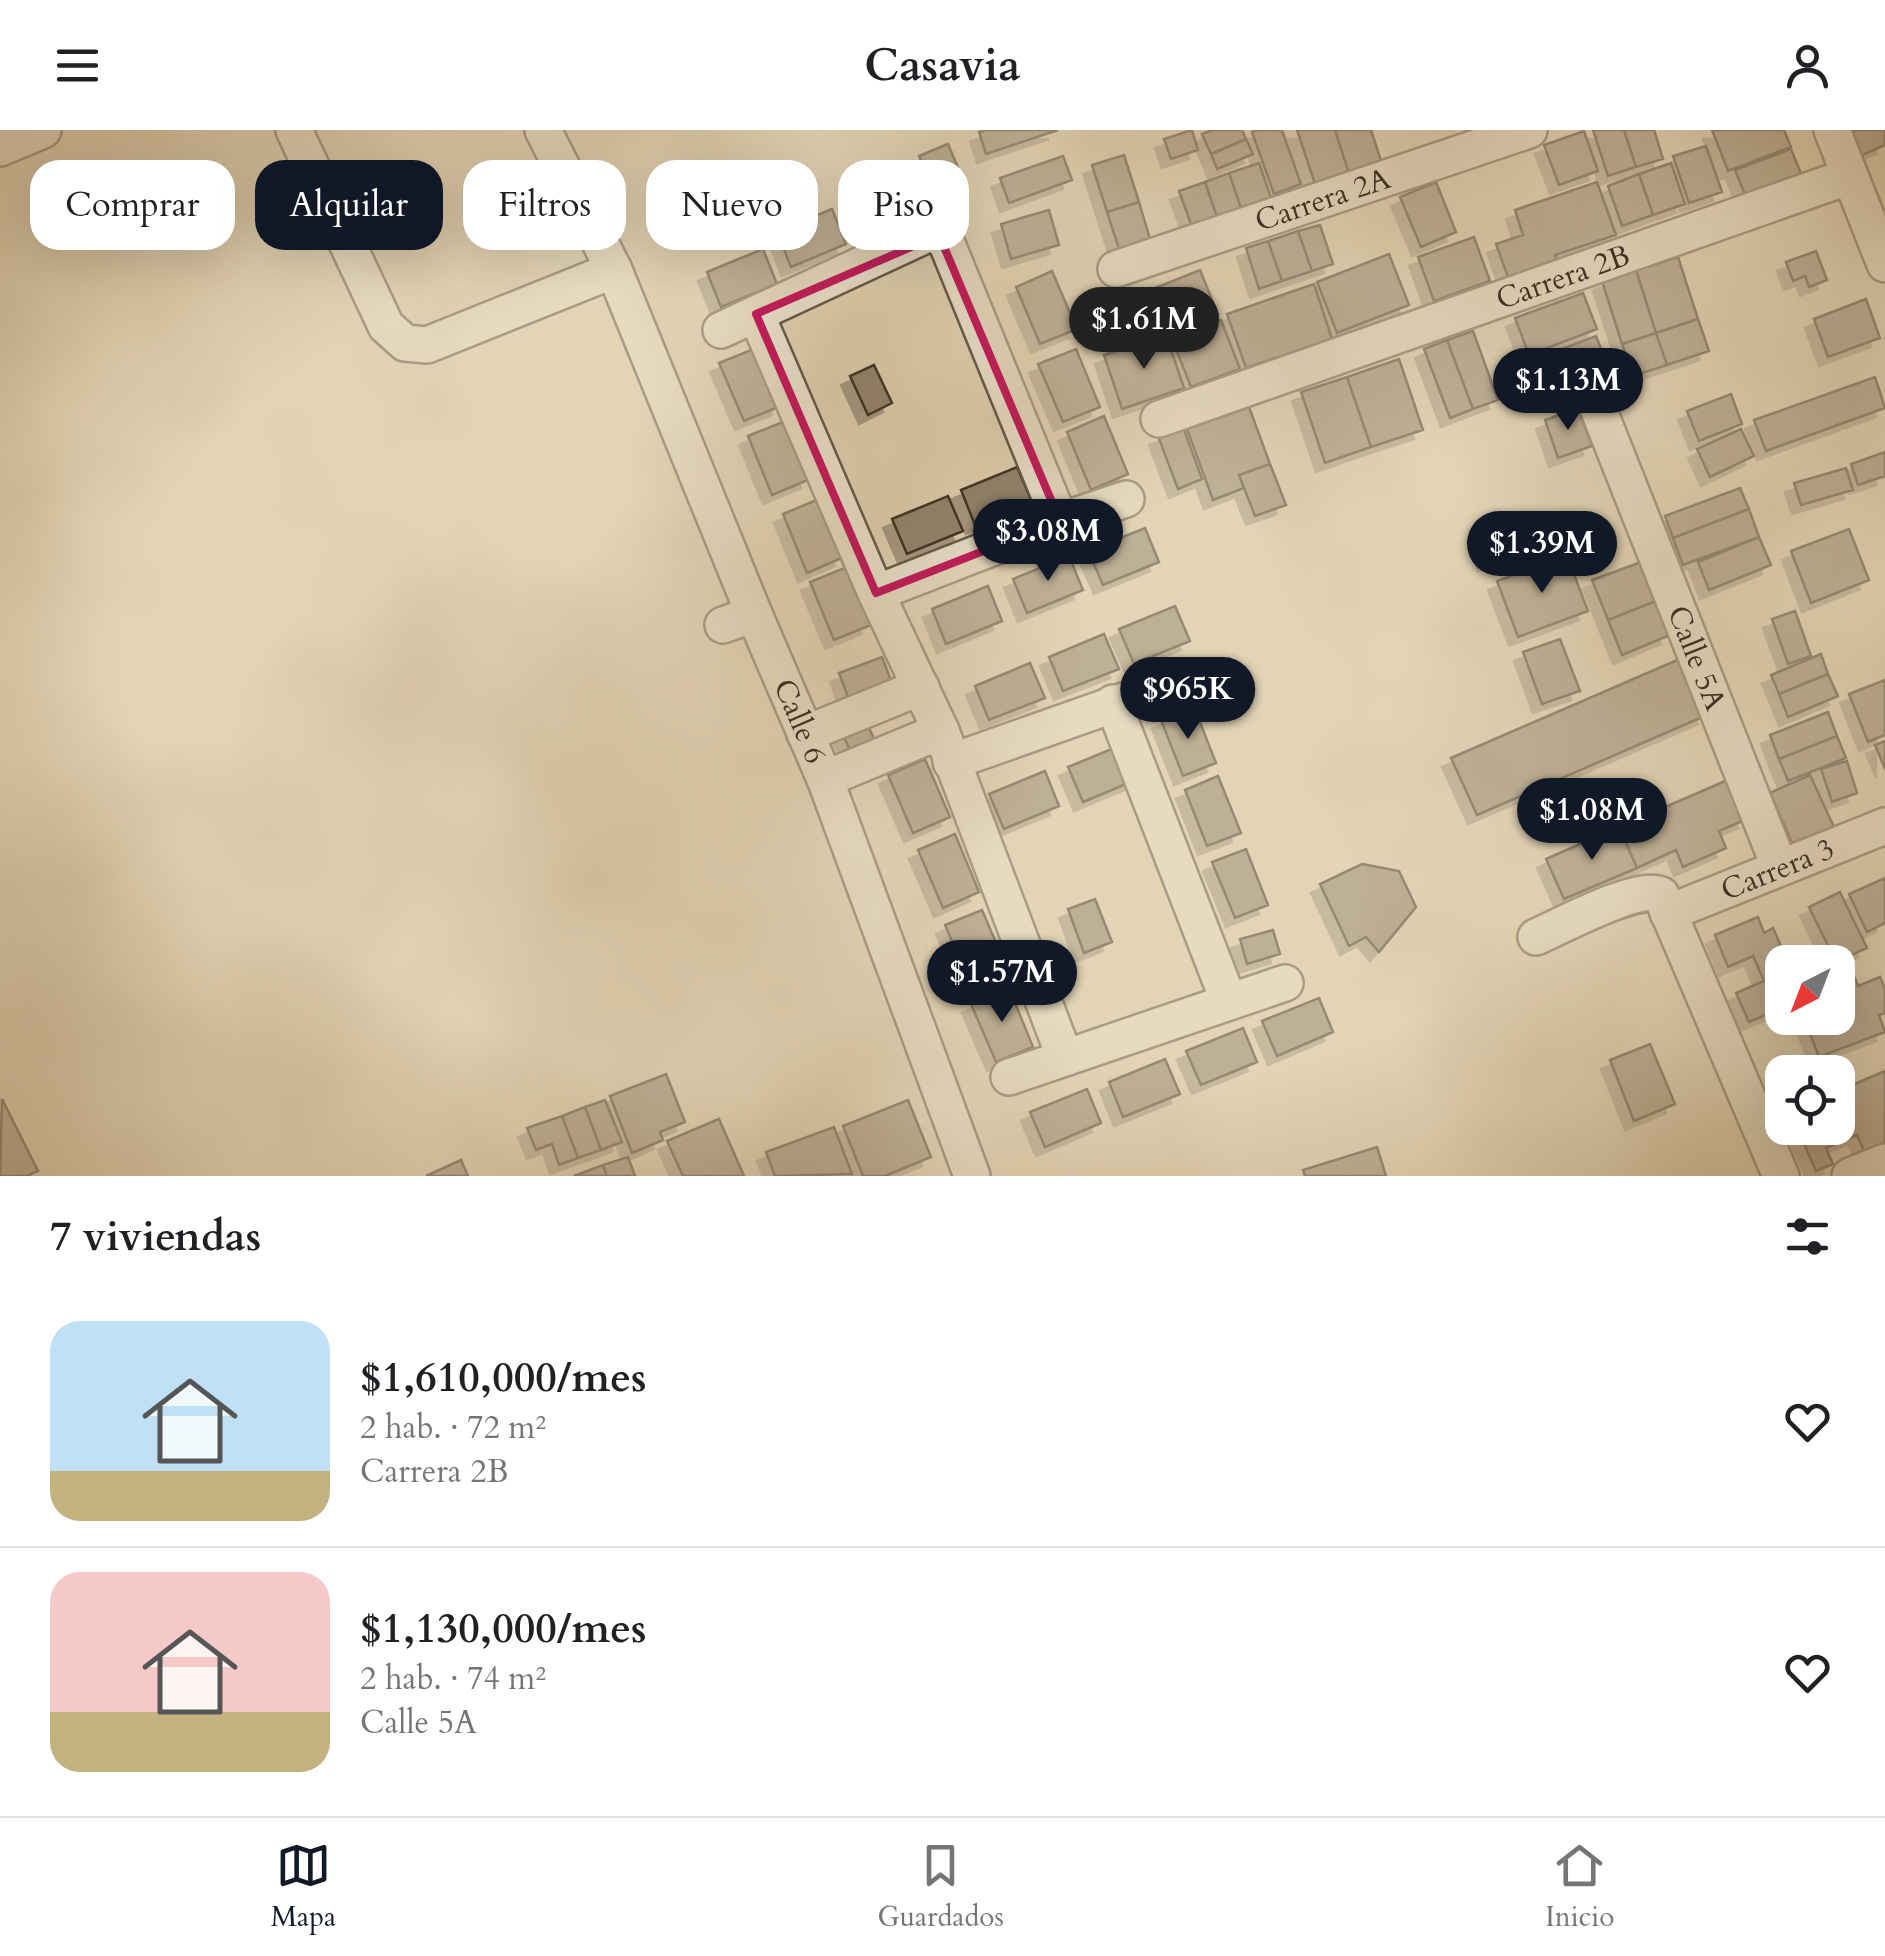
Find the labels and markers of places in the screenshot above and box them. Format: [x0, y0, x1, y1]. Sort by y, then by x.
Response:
pin: $1.61M [1063, 287, 1225, 372]
pin: $1.13M [1487, 348, 1649, 433]
pin: $3.08M [967, 499, 1129, 584]
pin: $1.39M [1461, 511, 1623, 596]
pin: $965K [1118, 657, 1258, 742]
pin: $1.08M [1511, 778, 1673, 863]
pin: $1.57M [921, 940, 1083, 1025]

